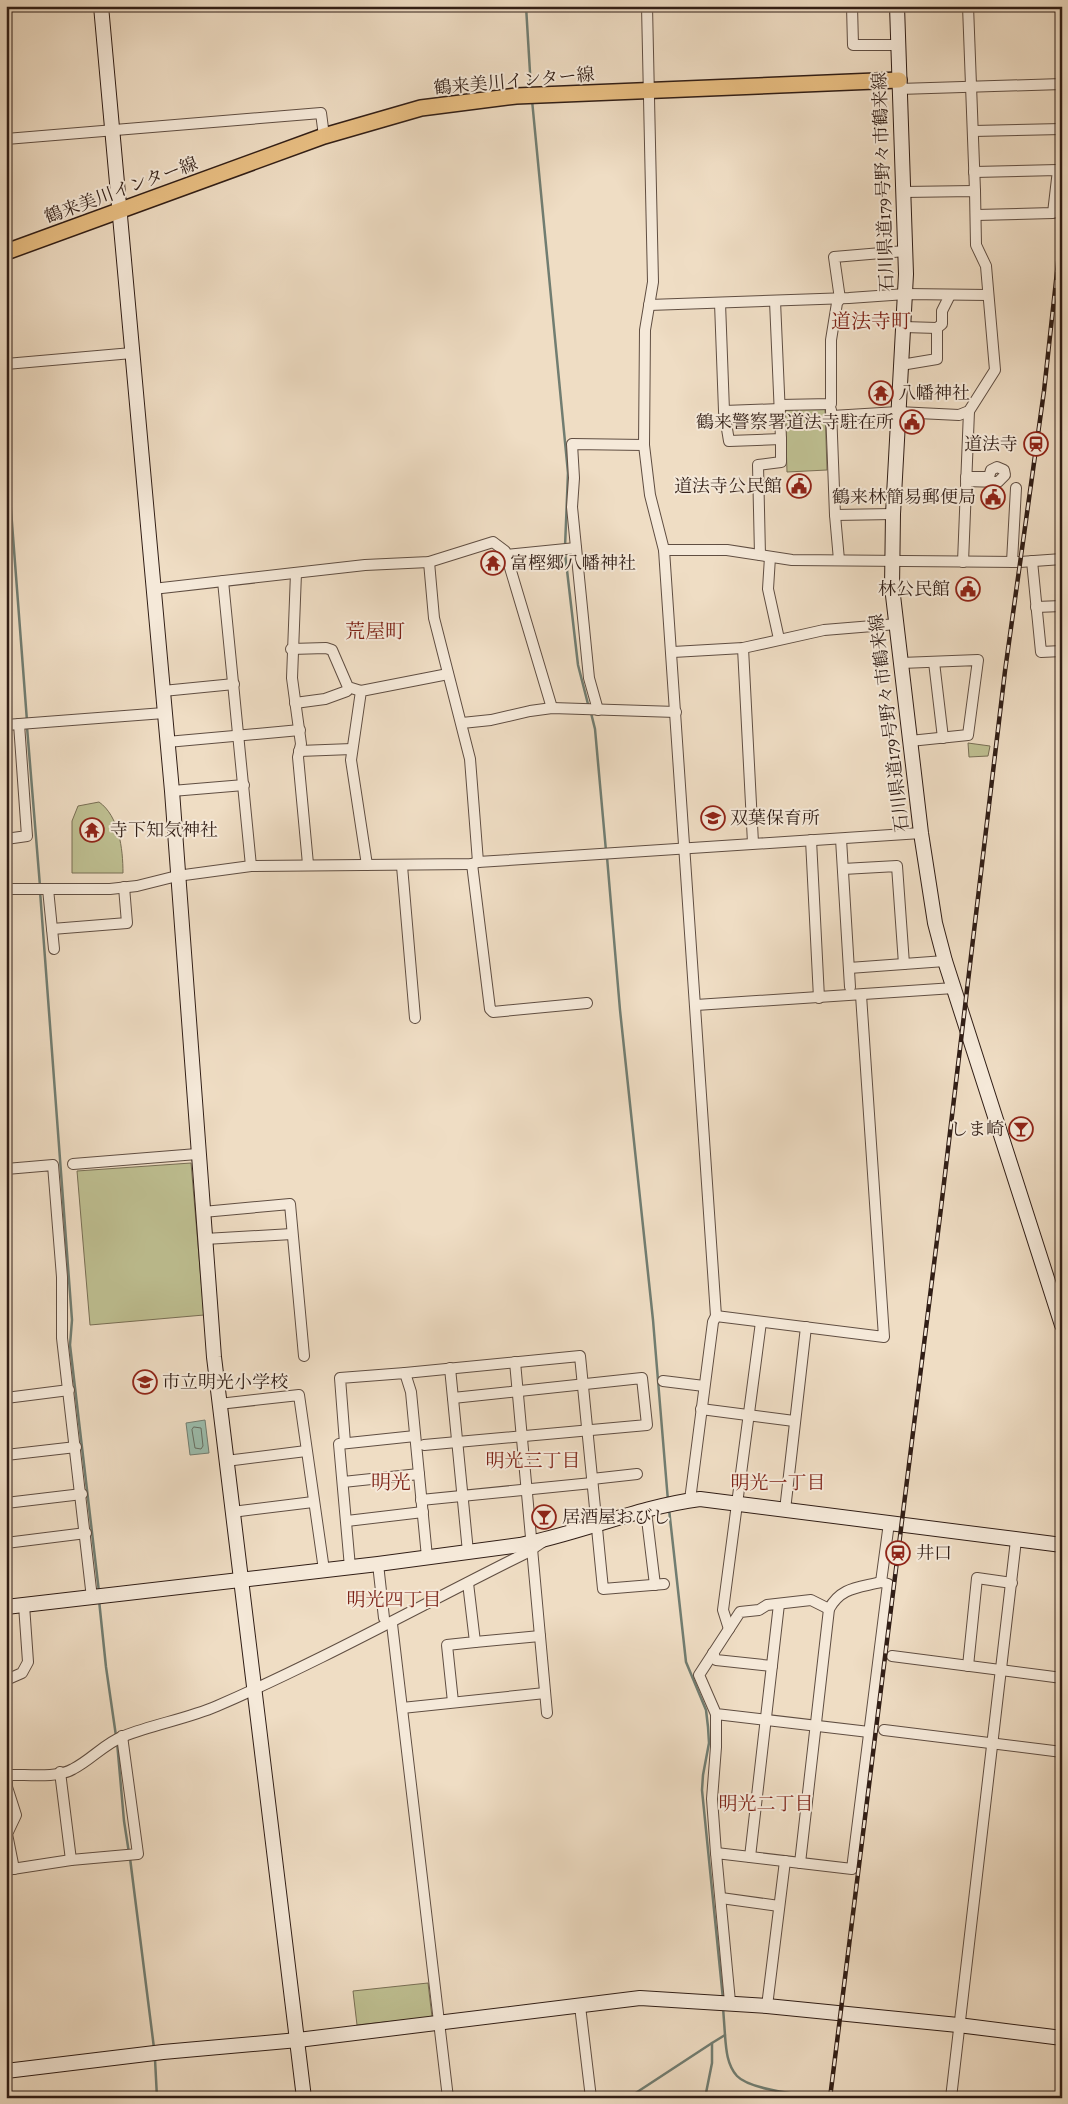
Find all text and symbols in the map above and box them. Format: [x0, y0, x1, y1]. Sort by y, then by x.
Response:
street label: 鶴来美川インター線 [433, 62, 595, 100]
street label: 石川県道179号野々市鶴来線 [867, 72, 899, 292]
street label: 鶴来美川インター線 [41, 151, 201, 229]
district label: 道法寺町 [831, 308, 911, 335]
temple icon: 八幡神社 [868, 380, 894, 406]
place label: 八幡神社 [898, 381, 970, 405]
public building icon: 鶴来警察署道法寺駐在所 [899, 409, 925, 435]
place label: 鶴来警察署道法寺駐在所 [696, 410, 894, 434]
station icon: 道法寺 [1023, 431, 1049, 457]
place label: 道法寺 [964, 432, 1018, 456]
public building icon: 道法寺公民館 [786, 473, 812, 499]
place label: 道法寺公民館 [674, 474, 782, 498]
public building icon: 鶴来林簡易郵便局 [980, 484, 1006, 510]
place label: 鶴来林簡易郵便局 [832, 485, 976, 509]
temple icon: 富樫郷八幡神社 [480, 550, 506, 576]
place label: 富樫郷八幡神社 [510, 551, 636, 575]
public building icon: 林公民館 [955, 576, 981, 602]
place label: 林公民館 [878, 577, 950, 601]
street label: 石川県道179号野々市鶴来線 [864, 612, 914, 834]
district label: 荒屋町 [345, 618, 405, 645]
school or university icon: 双葉保育所 [700, 805, 726, 831]
place label: 双葉保育所 [730, 806, 820, 830]
temple icon: 寺下知気神社 [79, 817, 105, 843]
place label: 寺下知気神社 [110, 818, 218, 842]
bar icon: しま崎 [1008, 1116, 1034, 1142]
place label: しま崎 [950, 1117, 1004, 1141]
school or university icon: 市立明光小学校 [132, 1369, 158, 1395]
place label: 市立明光小学校 [162, 1370, 288, 1394]
district label: 明光三丁目 [485, 1448, 581, 1474]
district label: 明光 [371, 1469, 411, 1496]
district label: 明光一丁目 [730, 1470, 826, 1496]
bar icon: 居酒屋おびし [531, 1504, 557, 1530]
place label: 居酒屋おびし [562, 1505, 670, 1529]
station icon: 井口 [885, 1540, 911, 1566]
place label: 井口 [916, 1541, 952, 1565]
district label: 明光四丁目 [346, 1587, 442, 1613]
district label: 明光二丁目 [718, 1791, 814, 1817]

